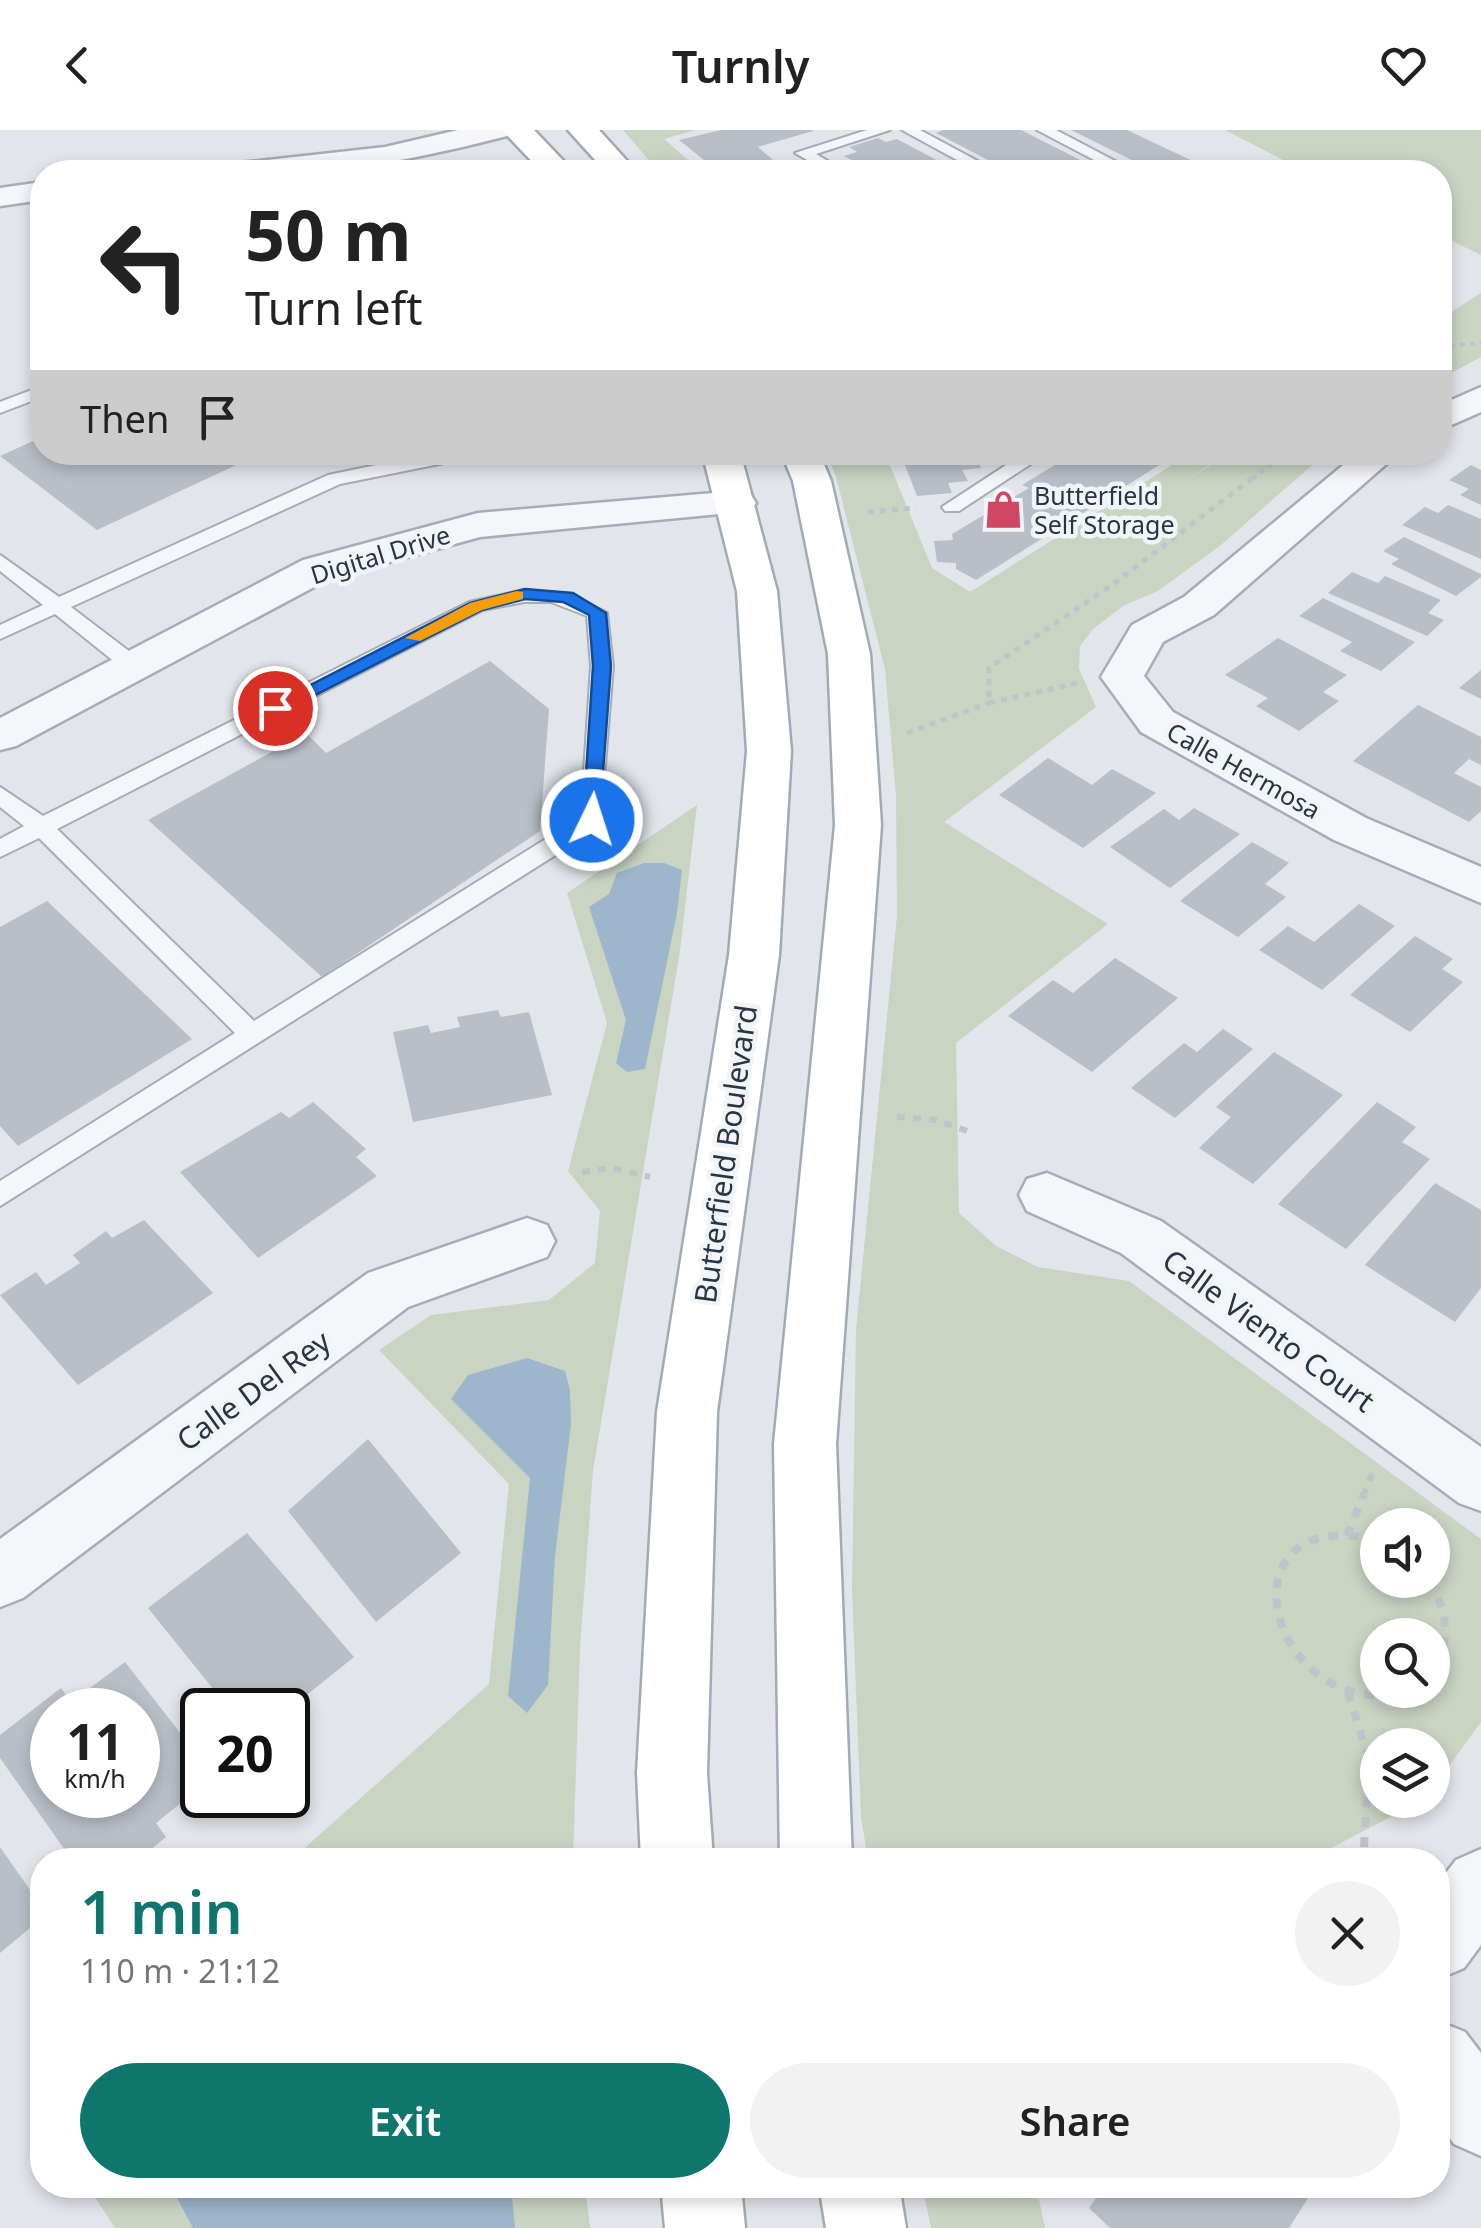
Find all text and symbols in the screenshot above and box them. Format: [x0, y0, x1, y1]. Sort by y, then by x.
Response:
text: Turnly [672, 35, 809, 96]
icon: back [50, 38, 105, 93]
icon: heart [1376, 38, 1431, 93]
text: 50 m [245, 186, 412, 282]
icon: left [80, 200, 210, 330]
text: Turn left [245, 277, 422, 338]
icon: arrive [190, 390, 245, 445]
text: Then [80, 392, 170, 444]
place label: Butterfield Self Storage [1034, 478, 1175, 541]
shop icon: Butterfield Self Storage [983, 488, 1025, 530]
street label: Digital Drive [306, 517, 454, 591]
pin [233, 666, 318, 751]
icon: arrive [248, 681, 303, 736]
street label: Calle Hermosa [1161, 714, 1327, 826]
position arrow [540, 768, 644, 872]
street label: Butterfield Boulevard [684, 1002, 766, 1306]
street label: Calle Viento Court [1155, 1239, 1383, 1421]
street label: Calle Del Rey [168, 1320, 339, 1460]
map controls [1360, 1508, 1450, 1818]
button: sound [1360, 1508, 1450, 1598]
button: search [1360, 1618, 1450, 1708]
speed limit sign: 20 [180, 1688, 310, 1818]
text: 11 [66, 1707, 124, 1775]
button: layers [1360, 1728, 1450, 1818]
text: km/h [64, 1761, 126, 1795]
text: 1 min [80, 1870, 243, 1952]
button: close [1295, 1881, 1400, 1986]
text: 110 m · 21:12 [80, 1949, 280, 1992]
button: Exit [80, 2063, 730, 2178]
button: Share [750, 2063, 1400, 2178]

